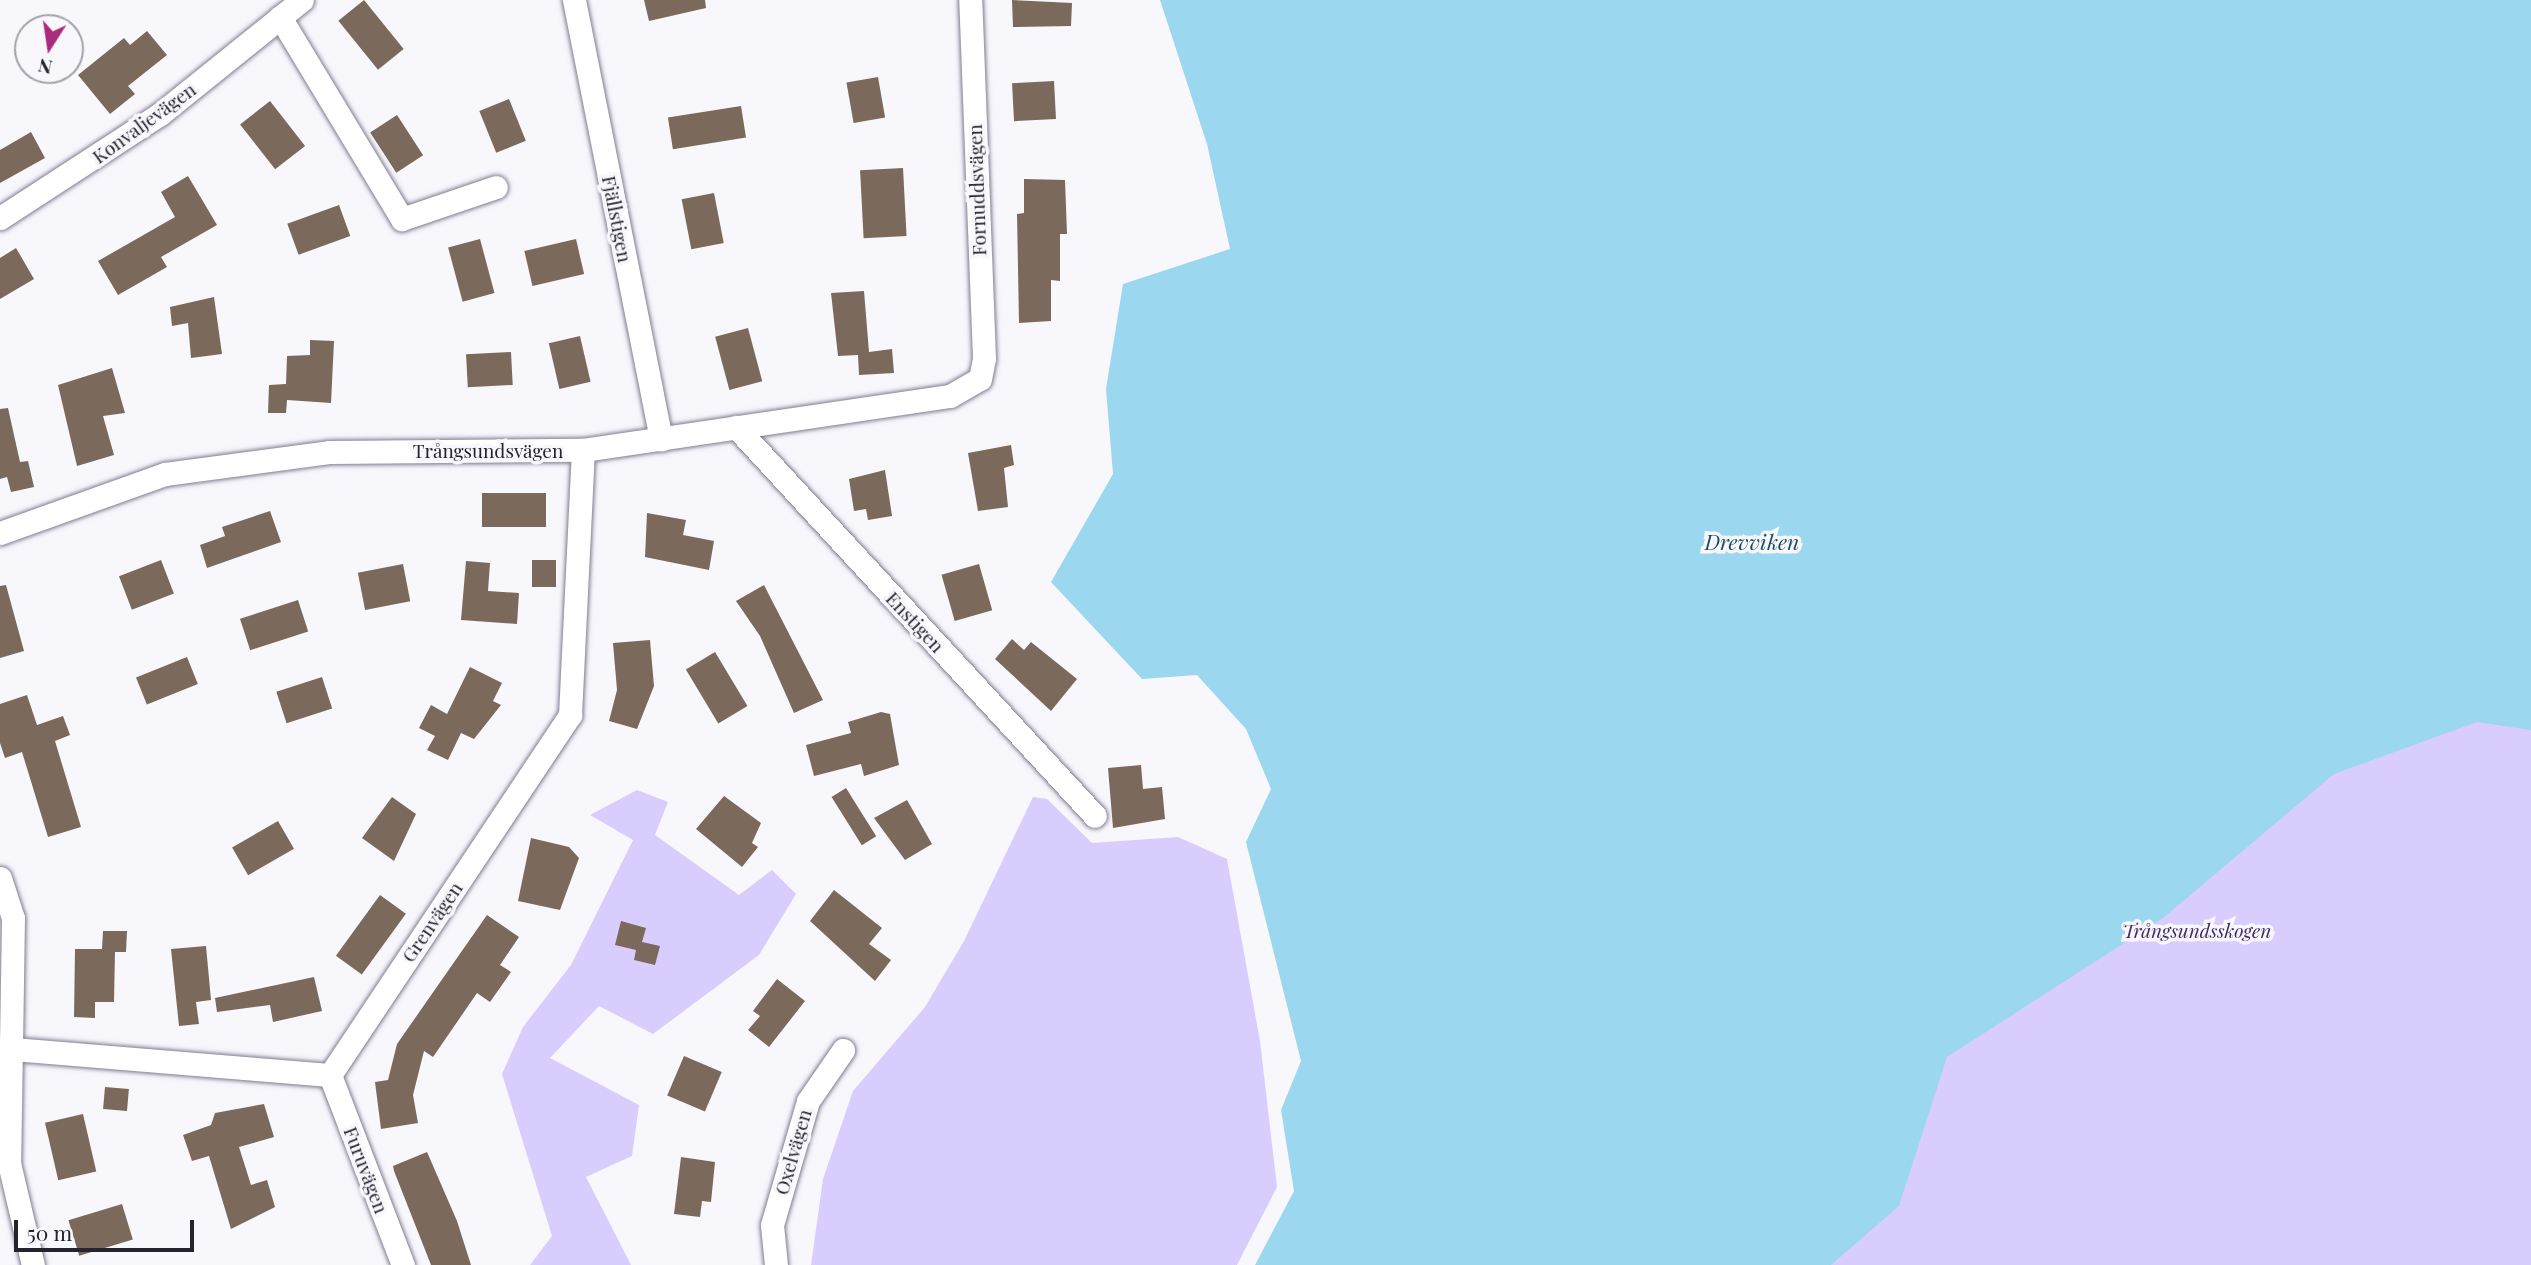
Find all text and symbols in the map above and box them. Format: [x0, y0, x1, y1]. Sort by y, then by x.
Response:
north arrow [14, 14, 84, 84]
text: N [36, 53, 54, 82]
street label: Konvaljevägen [88, 78, 200, 168]
street label: Fornuddsvägen [963, 124, 991, 256]
street label: Fjällstigen [597, 174, 637, 264]
street label: Trångsundsvägen [413, 440, 563, 462]
water label: Drevviken [1705, 528, 1799, 554]
street label: Enstigen [881, 587, 949, 657]
street label: Grenvägen [397, 878, 467, 966]
park label: Trångsundsskogen [2123, 920, 2271, 942]
street label: Oxelvägen [770, 1107, 816, 1197]
street label: Furuvägen [339, 1124, 393, 1216]
scale bar [18, 1206, 198, 1250]
text: 50 m [27, 1218, 72, 1246]

